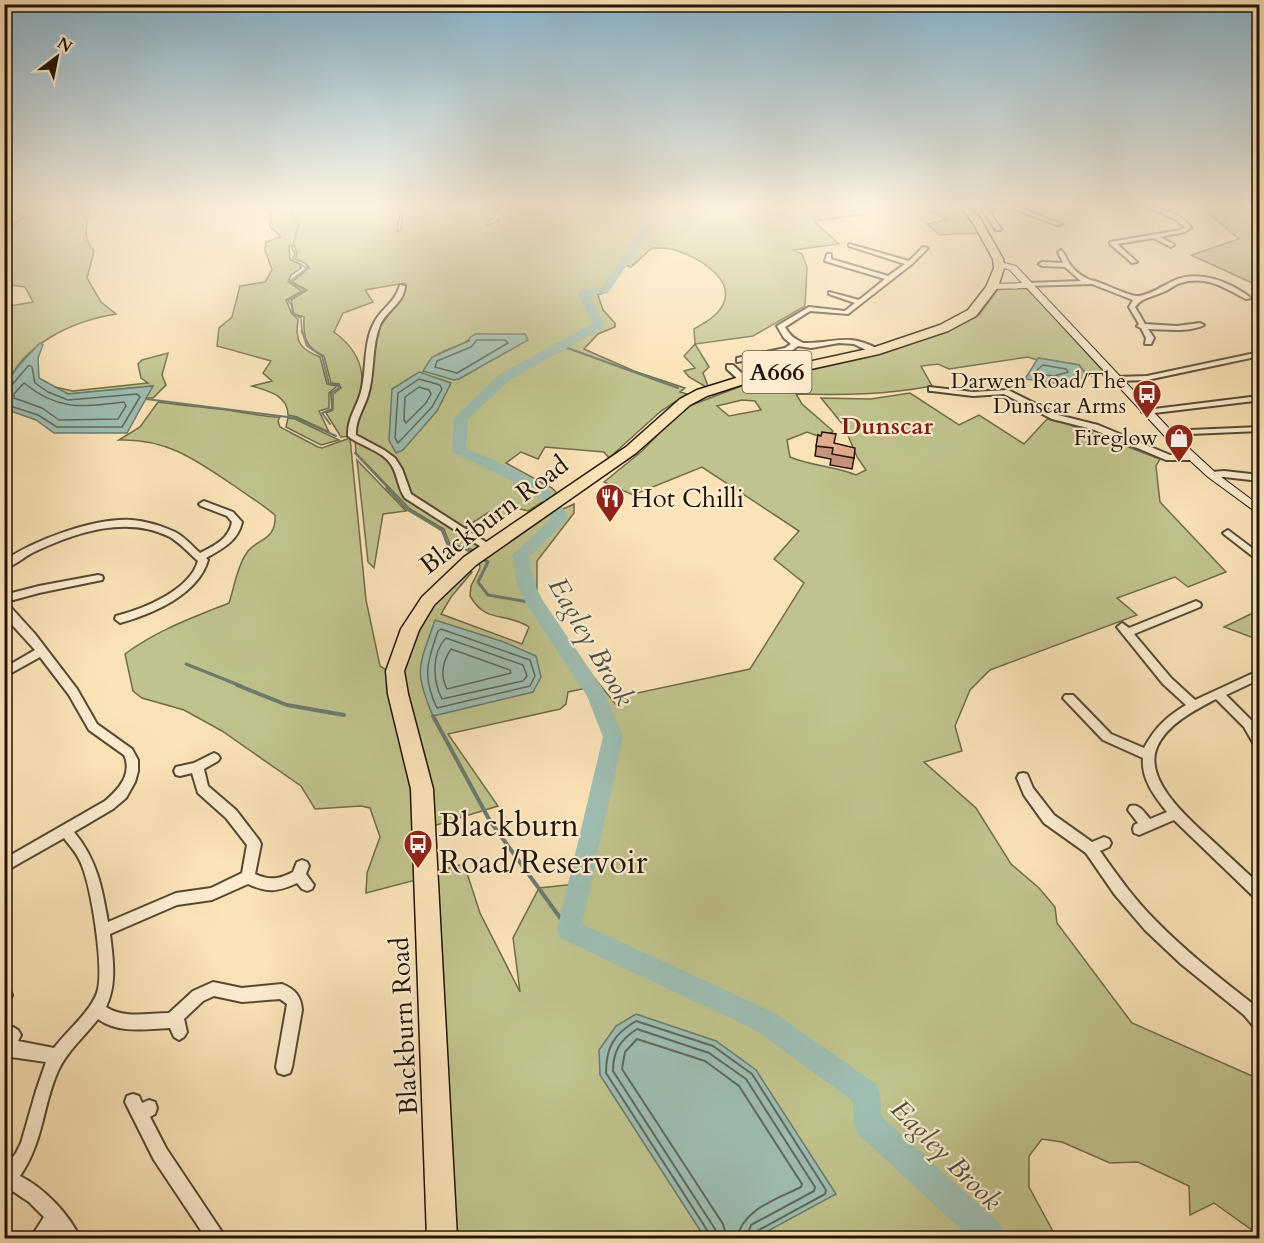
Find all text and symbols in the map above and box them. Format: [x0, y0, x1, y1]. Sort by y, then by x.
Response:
north arrow [27, 27, 87, 87]
text: N [53, 32, 76, 58]
road number: A666 [742, 351, 812, 393]
place label: Darwen Road/The Dunscar Arms [951, 366, 1126, 421]
bus stop icon: Darwen Road/The Dunscar Arms [1131, 378, 1163, 420]
district label: Dunscar [841, 410, 933, 443]
shop icon: Fireglow [1163, 422, 1195, 464]
place label: Fireglow [1074, 423, 1158, 453]
street label: Blackburn Road [412, 447, 576, 583]
place label: Hot Chilli [631, 481, 744, 516]
restaurant icon: Hot Chilli [594, 482, 626, 524]
water label: Eagley Brook [539, 571, 643, 714]
place label: Blackburn Road/Reservoir [439, 804, 648, 885]
bus stop icon: Blackburn Road/Reservoir [402, 828, 434, 870]
street label: Blackburn Road [382, 936, 426, 1116]
water label: Eagley Brook [882, 1091, 1010, 1219]

